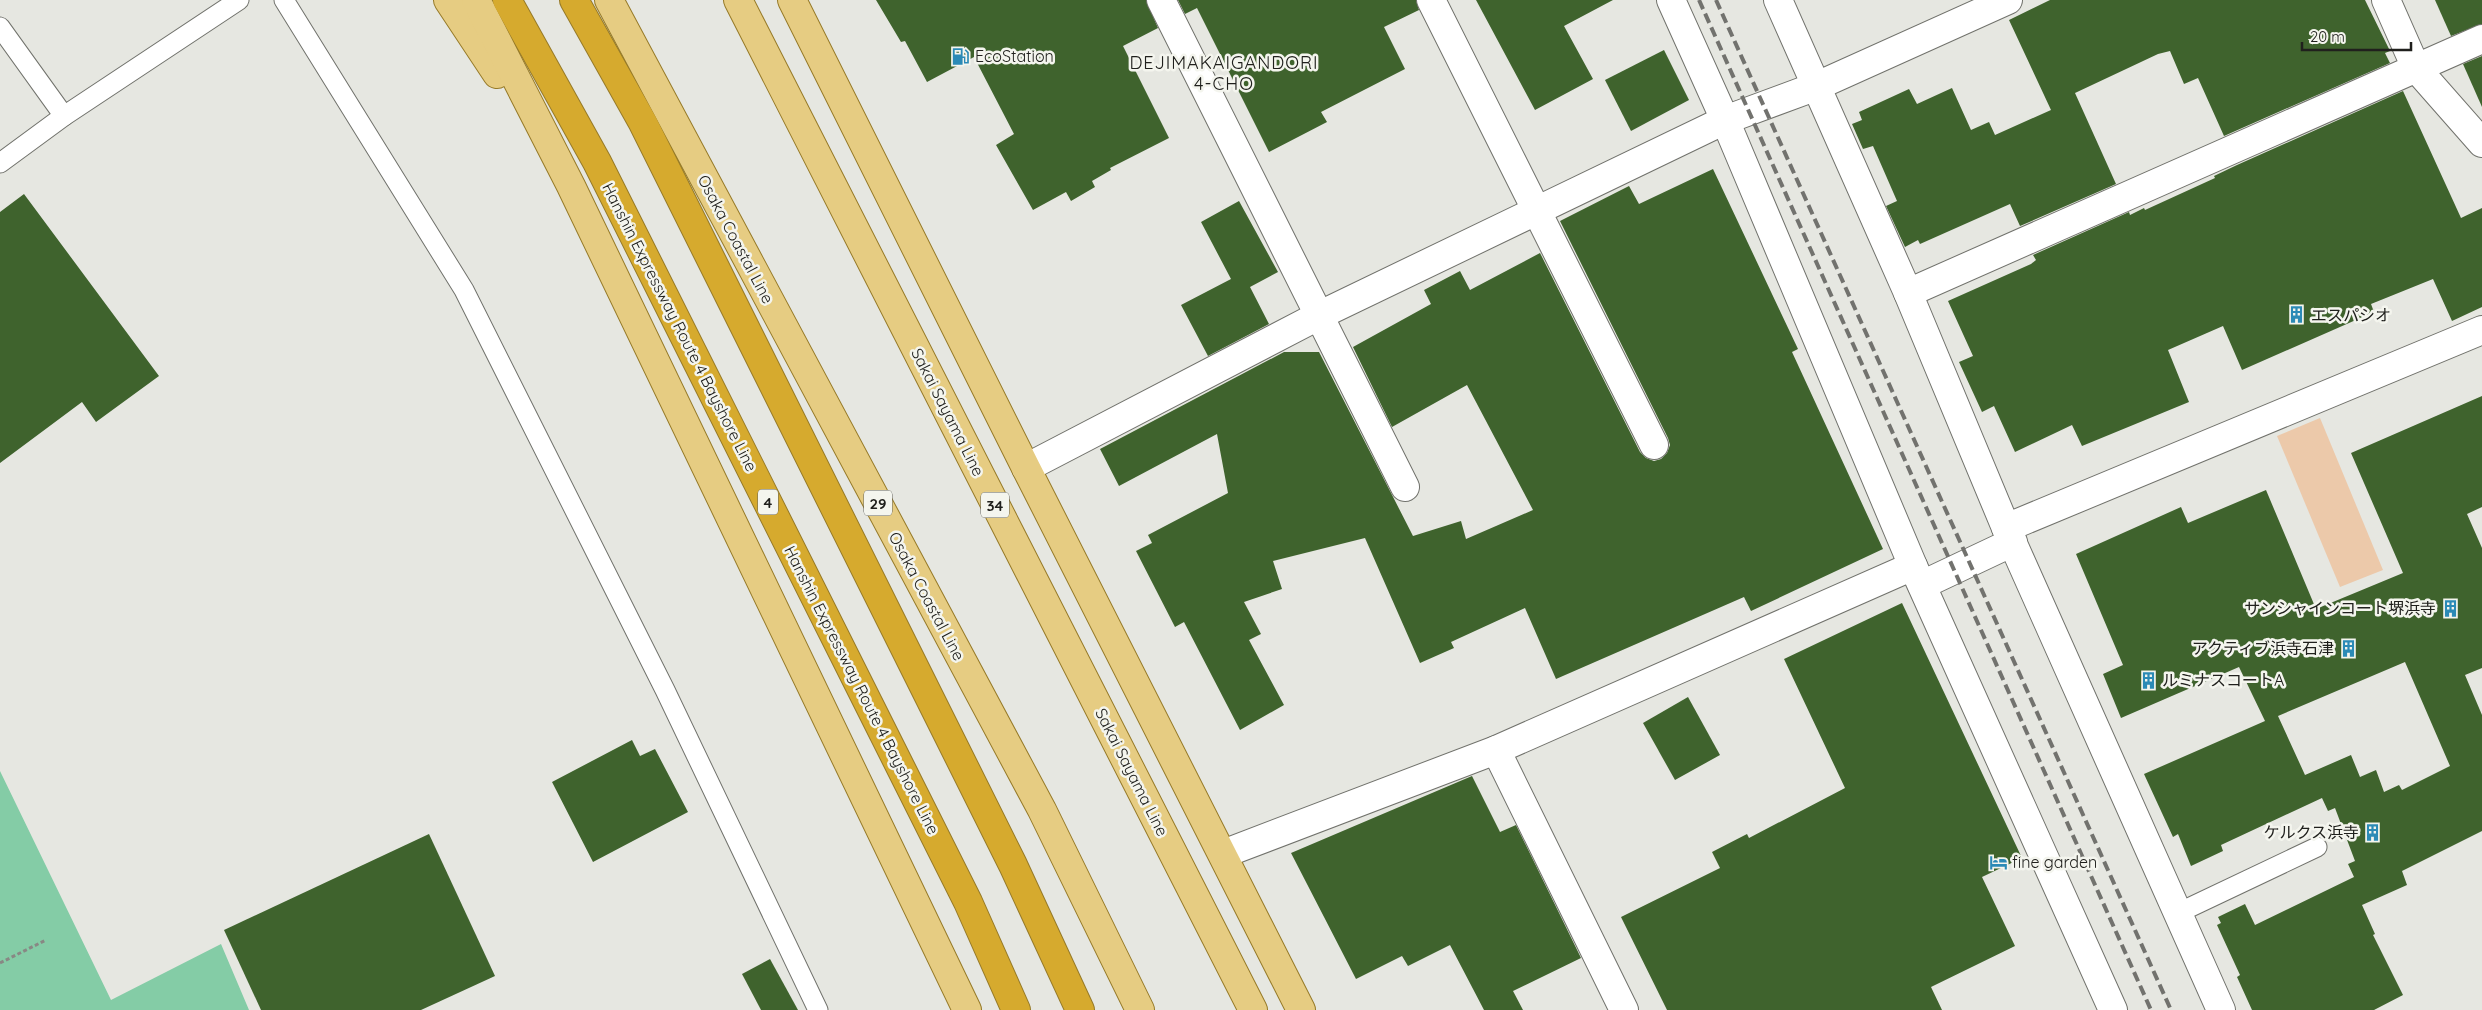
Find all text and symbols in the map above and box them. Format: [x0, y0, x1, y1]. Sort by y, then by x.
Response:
scale bar [2302, 20, 2411, 52]
text: 20 m [2310, 27, 2345, 46]
fuel station icon: EcoStation [951, 46, 971, 66]
place label: EcoStation [975, 46, 1054, 66]
district label: DEJIMAKAIGANDORI 4-CHO [1129, 51, 1319, 95]
street label: Osaka Coastal Line [694, 171, 778, 307]
street label: Hanshin Expressway Route 4 Bayshore Line [598, 179, 762, 475]
building icon: エスパシオ [2287, 305, 2307, 325]
place label: エスパシオ [2311, 305, 2391, 325]
street label: Sakai Sayama Line [907, 345, 989, 479]
road number: 4 [758, 490, 778, 514]
road number: 29 [864, 490, 892, 516]
road number: 34 [981, 492, 1009, 518]
street label: Osaka Coastal Line [885, 528, 969, 664]
street label: Hanshin Expressway Route 4 Bayshore Line [780, 542, 944, 838]
place label: サンシャインコート堺浜寺 [2244, 598, 2436, 618]
building icon: サンシャインコート堺浜寺 [2440, 598, 2460, 618]
place label: アクティブ浜寺石津 [2192, 638, 2334, 658]
building icon: アクティブ浜寺石津 [2338, 638, 2358, 658]
building icon: ルミナスコートA [2138, 670, 2158, 690]
place label: ルミナスコートA [2162, 670, 2284, 690]
street label: Sakai Sayama Line [1091, 705, 1173, 839]
place label: ケルクス浜寺 [2263, 822, 2359, 842]
building icon: ケルクス浜寺 [2363, 822, 2383, 842]
hotel icon: fine garden [1988, 852, 2008, 872]
place label: fine garden [2012, 852, 2097, 872]

